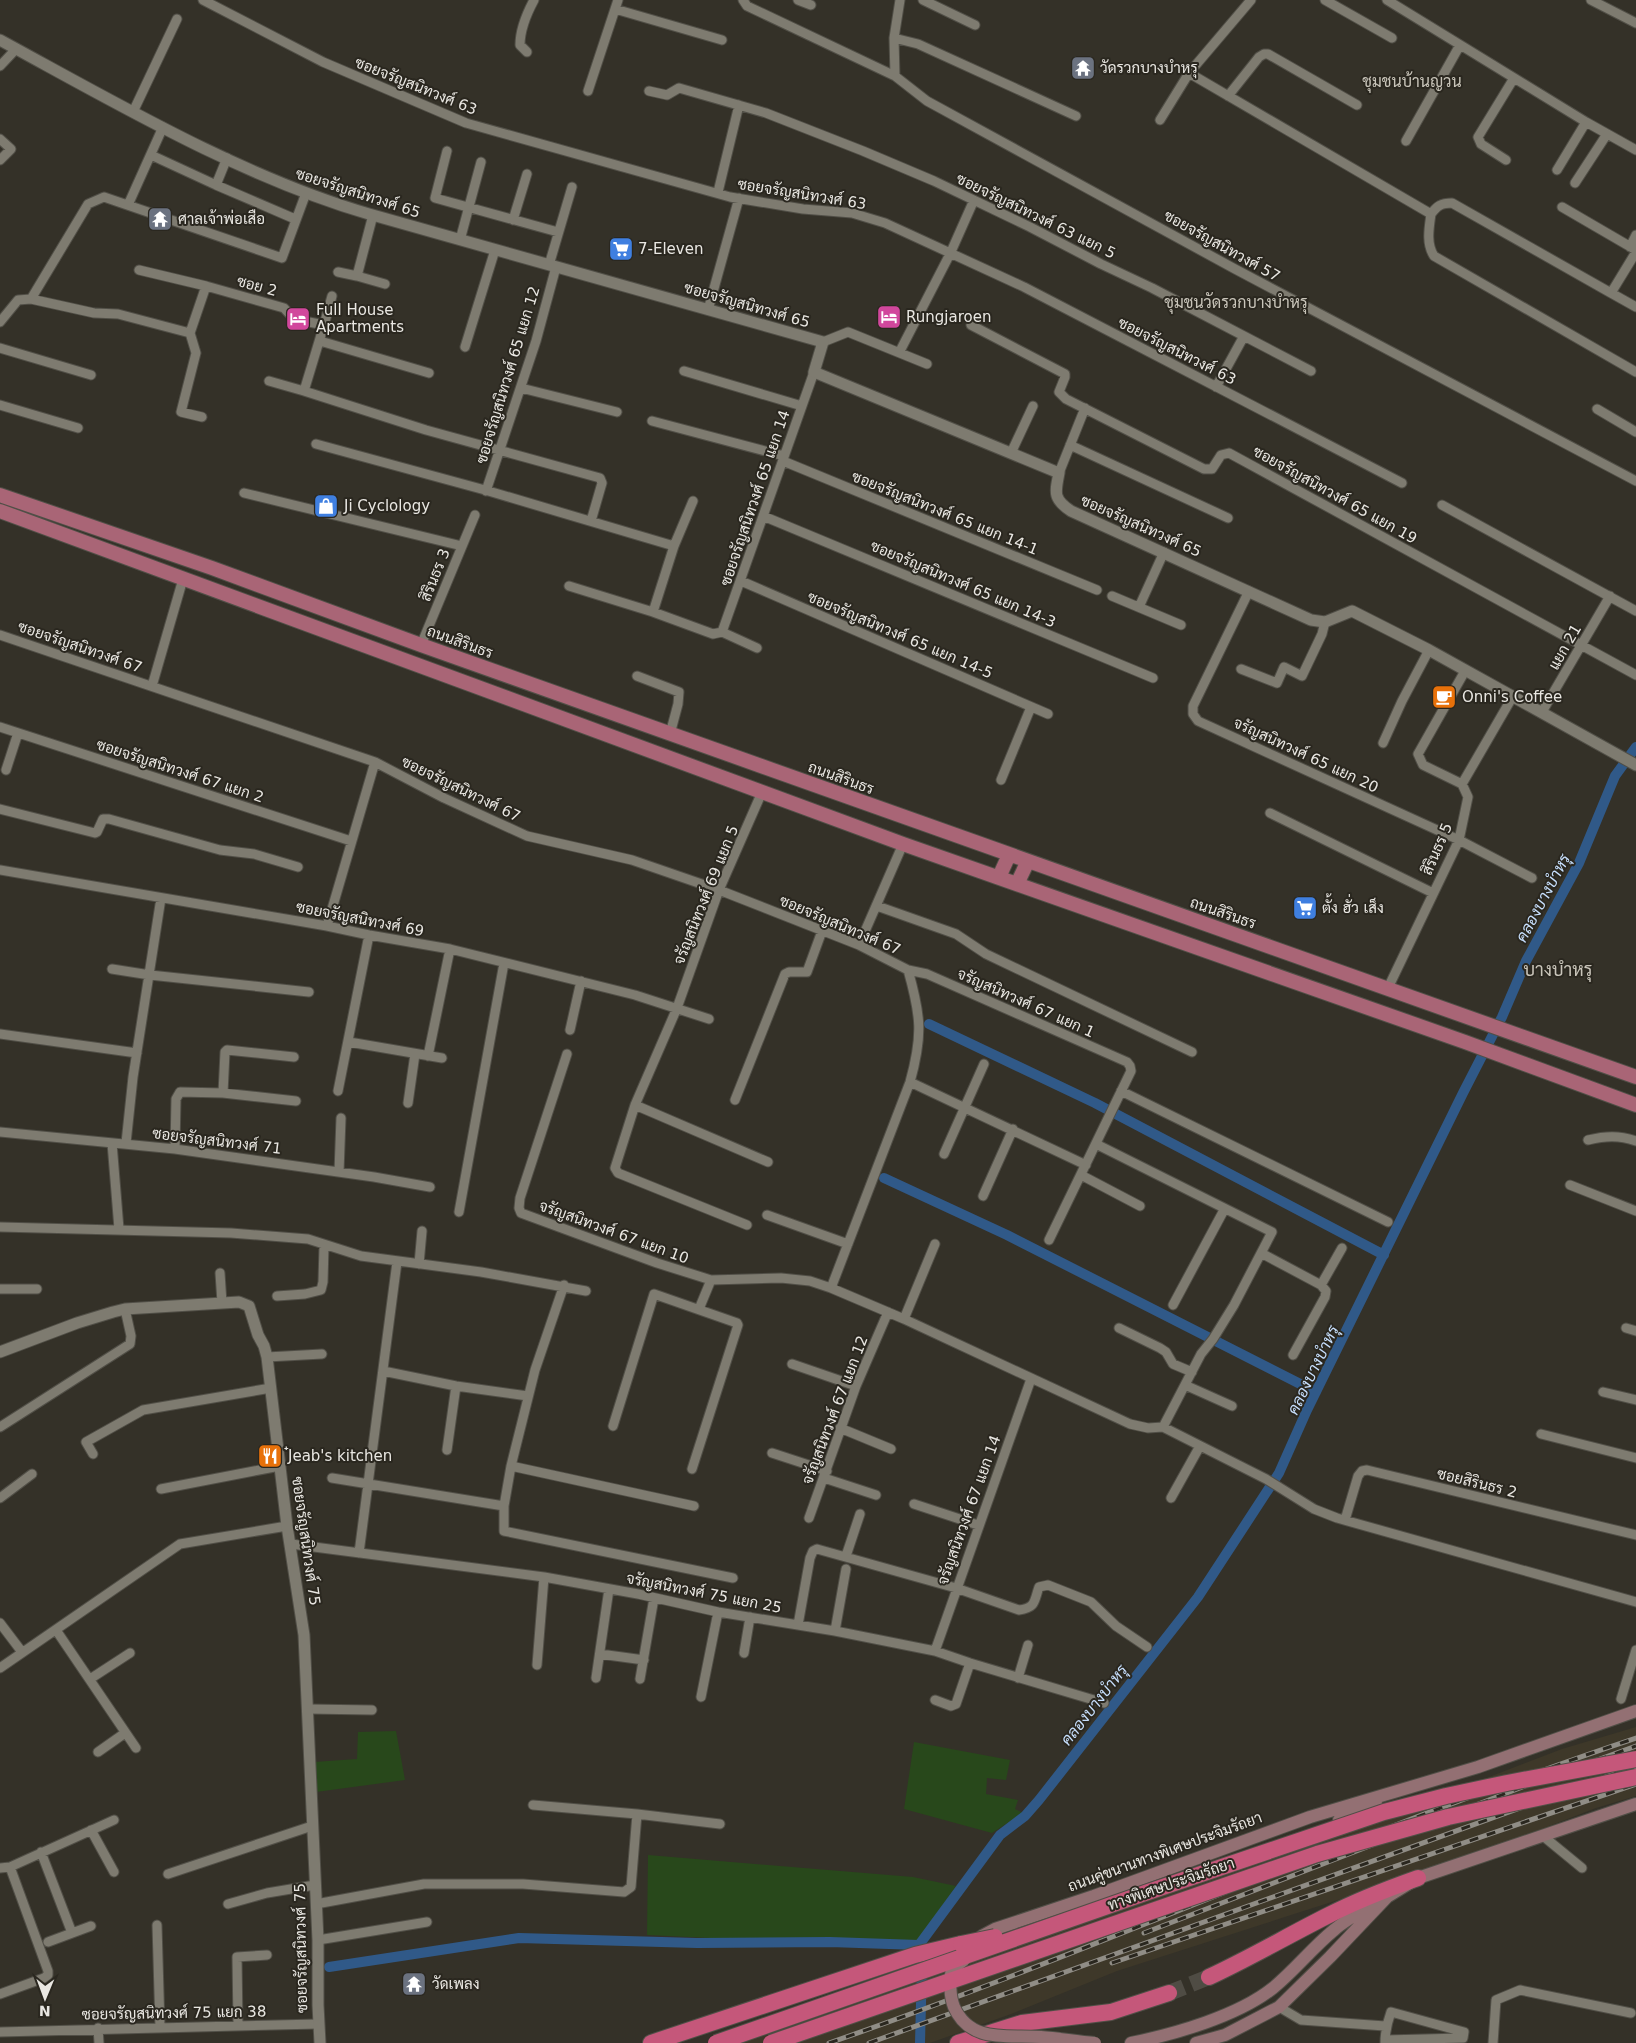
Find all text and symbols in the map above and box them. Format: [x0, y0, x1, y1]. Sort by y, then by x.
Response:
street label: ซอยจรัญสนิทวงศ์ 63 [352, 52, 480, 119]
temple icon: วัดรวกบางบำหรุ [1070, 55, 1096, 81]
place label: วัดรวกบางบำหรุ [1100, 59, 1198, 79]
district label: ชุมชนบ้านญวน [1362, 71, 1462, 93]
street label: ซอยจรัญสนิทวงศ์ 65 [293, 163, 423, 222]
street label: ซอยจรัญสนิทวงศ์ 63 แยก 5 [953, 169, 1119, 262]
street label: ซอยจรัญสนิทวงศ์ 63 [736, 174, 868, 213]
temple icon: ศาลเจ้าพ่อเสือ [147, 206, 173, 232]
street label: ซอยจรัญสนิทวงศ์ 57 [1161, 206, 1284, 285]
place label: ศาลเจ้าพ่อเสือ [178, 209, 265, 228]
supermarket icon: 7-Eleven [608, 236, 634, 262]
place label: 7-Eleven [638, 240, 703, 258]
street label: ซอย 2 [235, 272, 279, 300]
street label: ซอยจรัญสนิทวงศ์ 65 [682, 277, 812, 332]
street label: ซอยจรัญสนิทวงศ์ 65 แยก 12 [471, 284, 544, 466]
district label: ชุมชนวัดรวกบางบำหรุ [1164, 292, 1308, 314]
place label: Full House Apartments [316, 301, 404, 336]
hotel icon: Rungjaroen [876, 304, 902, 330]
hotel icon: Full House Apartments [285, 306, 311, 332]
place label: Rungjaroen [906, 308, 991, 326]
street label: ซอยจรัญสนิทวงศ์ 63 [1115, 313, 1240, 389]
street label: ซอยจรัญสนิทวงศ์ 65 แยก 14 [715, 407, 794, 588]
street label: ซอยจรัญสนิทวงศ์ 65 แยก 19 [1250, 441, 1421, 548]
street label: ซอยจรัญสนิทวงศ์ 65 แยก 14-1 [849, 466, 1041, 559]
street label: ซอยจรัญสนิทวงศ์ 65 [1078, 490, 1205, 561]
shop icon: Ji Cyclology [313, 493, 339, 519]
place label: Ji Cyclology [343, 497, 430, 515]
street label: ซอยจรัญสนิทวงศ์ 65 แยก 14-3 [868, 536, 1059, 631]
street label: สิรินธร 3 [416, 546, 454, 604]
street label: ซอยจรัญสนิทวงศ์ 65 แยก 14-5 [805, 587, 996, 682]
street label: ซอยจรัญสนิทวงศ์ 67 [16, 616, 145, 677]
street label: แยก 21 [1545, 621, 1585, 673]
street label: ถนนสิรินธร [425, 622, 495, 662]
cafe icon: Onni's Coffee [1431, 684, 1457, 710]
place label: Onni's Coffee [1462, 688, 1562, 706]
street label: จรัญสนิทวงศ์ 65 แยก 20 [1231, 713, 1382, 797]
street label: ซอยจรัญสนิทวงศ์ 67 แยก 2 [94, 734, 266, 807]
street label: ซอยจรัญสนิทวงศ์ 67 [399, 751, 524, 826]
street label: ถนนสิรินธร [806, 758, 876, 798]
street label: สิรินธร 5 [1418, 820, 1456, 878]
street label: จรัญสนิทวงศ์ 69 แยก 5 [669, 822, 742, 967]
water label: คลองบางบำหรุ [1512, 850, 1576, 946]
street label: ซอยจรัญสนิทวงศ์ 67 [777, 890, 904, 959]
street label: ถนนสิรินธร [1188, 893, 1258, 933]
place label: ตั้ง ฮั่ว เส็ง [1322, 893, 1384, 917]
supermarket icon: ตั้ง ฮั่ว เส็ง [1292, 895, 1318, 921]
street label: ซอยจรัญสนิทวงศ์ 69 [294, 897, 426, 940]
district label: บางบำหรุ [1523, 959, 1593, 982]
street label: จรัญสนิทวงศ์ 67 แยก 1 [954, 964, 1098, 1041]
street label: ซอยจรัญสนิทวงศ์ 71 [151, 1123, 283, 1158]
street label: จรัญสนิทวงศ์ 67 แยก 10 [537, 1196, 692, 1267]
water label: คลองบางบำหรุ [1283, 1321, 1345, 1419]
street label: จรัญสนิทวงศ์ 67 แยก 12 [797, 1333, 872, 1487]
street label: จรัญสนิทวงศ์ 67 แยก 14 [933, 1432, 1004, 1587]
restaurant icon: ๋Jeab's kitchen [257, 1443, 283, 1469]
place label: ๋Jeab's kitchen [284, 1446, 392, 1465]
street label: ซอยสิรินธร 2 [1435, 1464, 1519, 1502]
street label: ซอยจรัญสนิทวงศ์ 75 [288, 1475, 325, 1607]
street label: จรัญสนิทวงศ์ 75 แยก 25 [625, 1568, 783, 1617]
water label: คลองบางบำหรุ [1057, 1660, 1134, 1750]
street label: ถนนคู่ขนานทางพิเศษประจิมรัถยา [1066, 1808, 1264, 1896]
street label: ทางพิเศษประจิมรัถยา [1105, 1854, 1237, 1914]
street label: ซอยจรัญสนิทวงศ์ 75 [290, 1883, 311, 2013]
temple icon: วัดเพลง [401, 1971, 427, 1997]
north arrow [20, 1973, 70, 2023]
place label: วัดเพลง [432, 1975, 480, 1993]
street label: ซอยจรัญสนิทวงศ์ 75 แยก 38 [81, 2001, 266, 2024]
text: N [39, 2003, 51, 2019]

